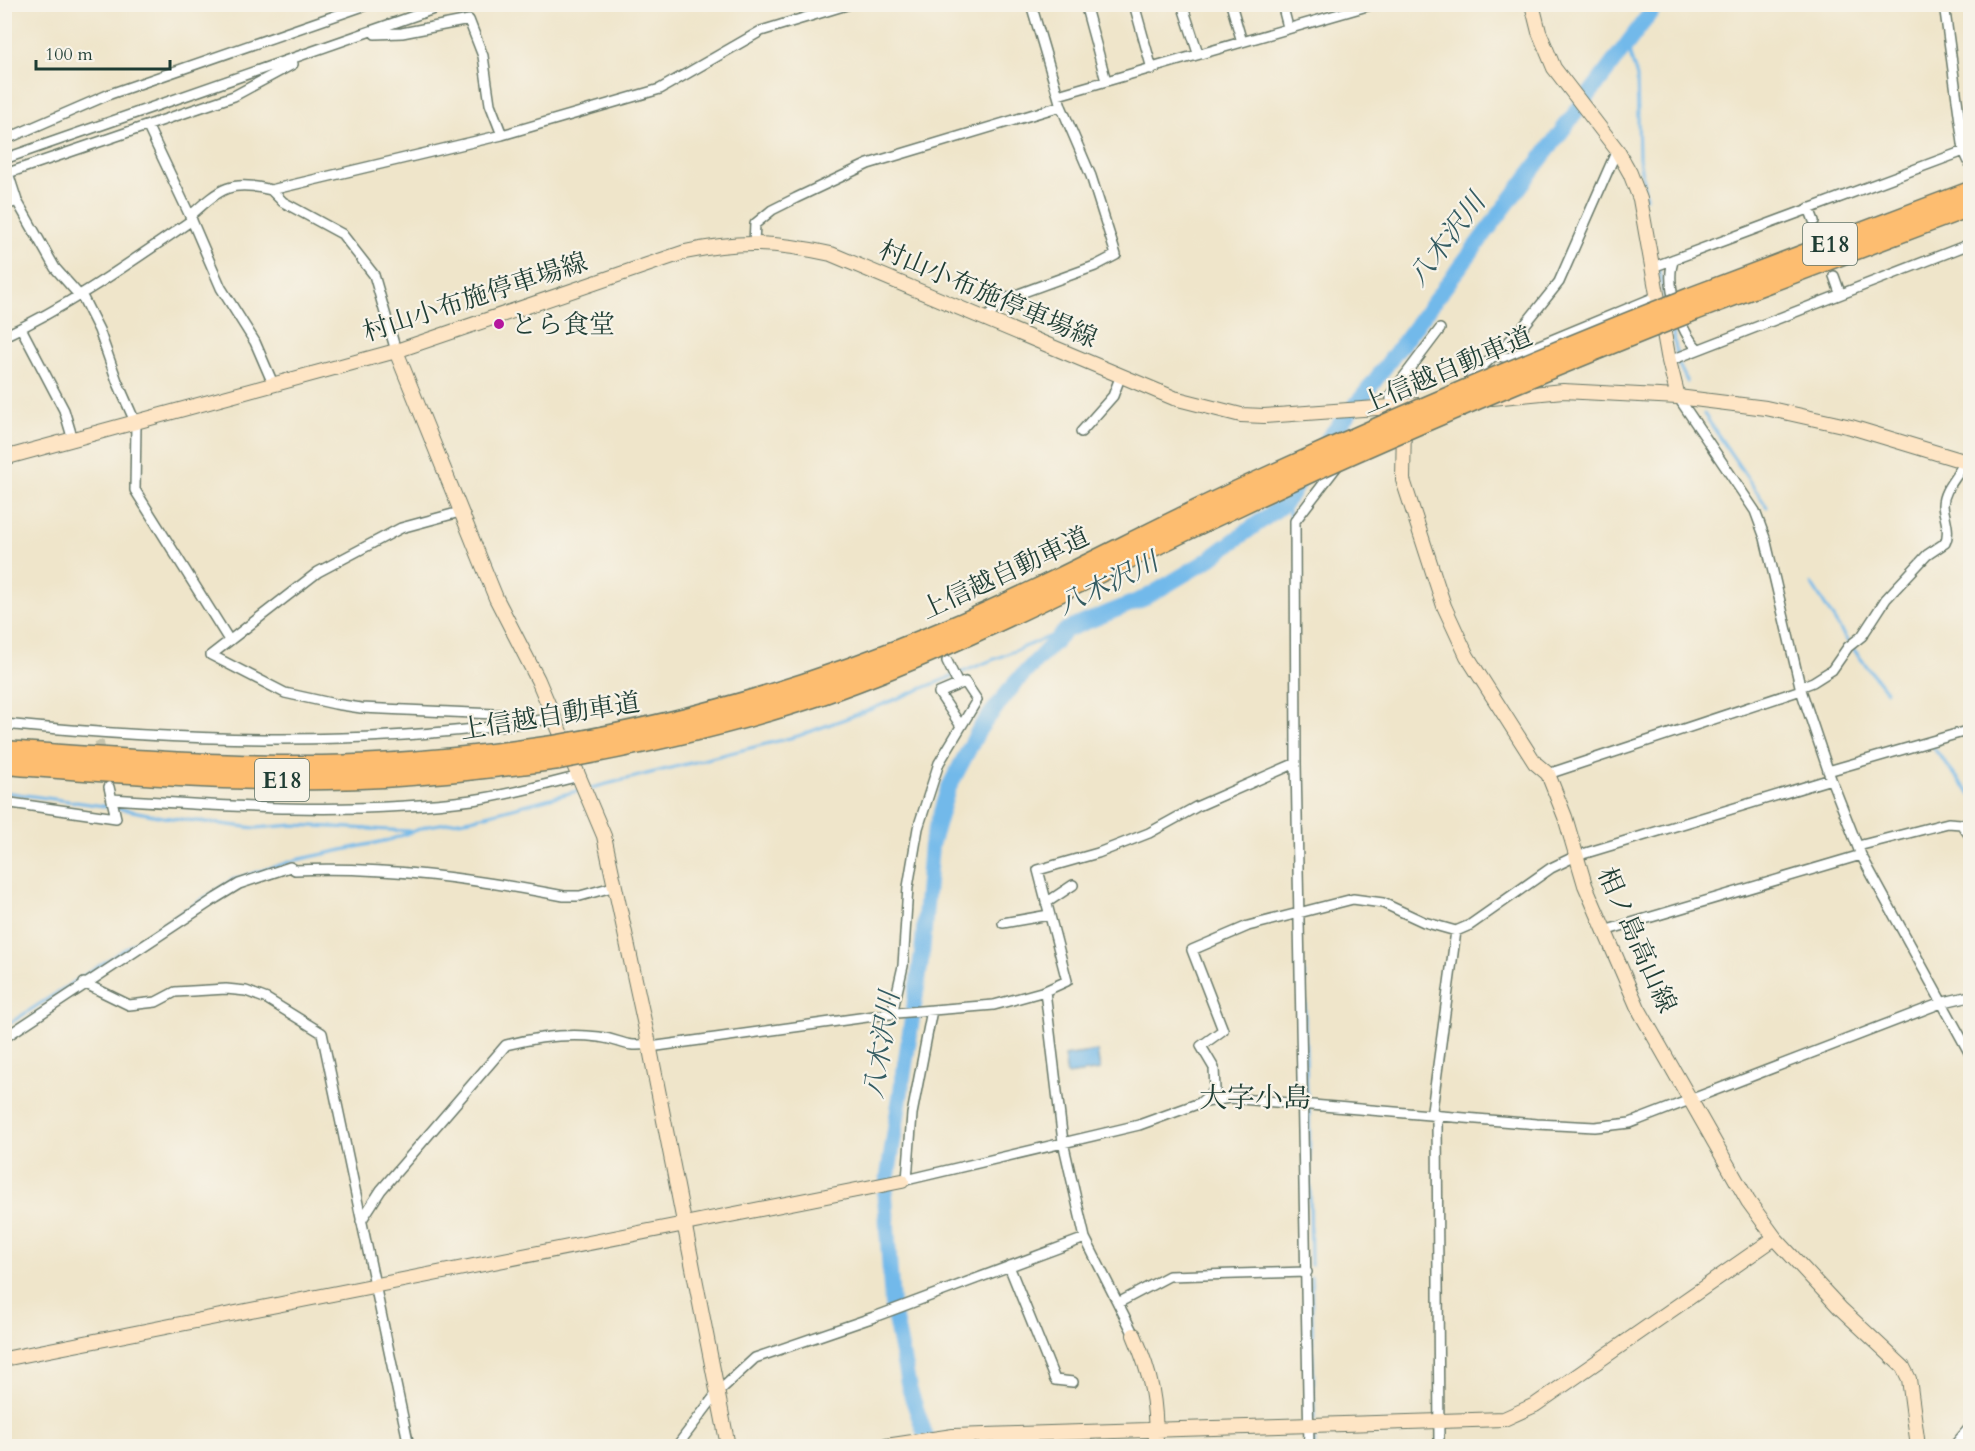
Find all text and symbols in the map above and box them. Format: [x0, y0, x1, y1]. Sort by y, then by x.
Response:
scale bar [36, 33, 170, 71]
text: 100 m [45, 42, 93, 67]
water label: 八木沢川 [1400, 183, 1496, 294]
road number: E18 [1803, 223, 1857, 265]
street label: 村山小布施停車場線 [873, 232, 1103, 356]
street label: 村山小布施停車場線 [358, 244, 592, 350]
place label: とら食堂 [511, 307, 615, 342]
marker: とら食堂 [492, 317, 506, 331]
street label: 上信越自動車道 [1356, 318, 1538, 422]
street label: 上信越自動車道 [915, 519, 1095, 627]
water label: 八木沢川 [1051, 542, 1167, 624]
street label: 上信越自動車道 [457, 684, 643, 748]
road number: E18 [255, 759, 309, 801]
street label: 相ノ島高山線 [1589, 862, 1685, 1018]
water label: 八木沢川 [855, 986, 909, 1101]
district label: 大字小島 [1199, 1079, 1311, 1117]

